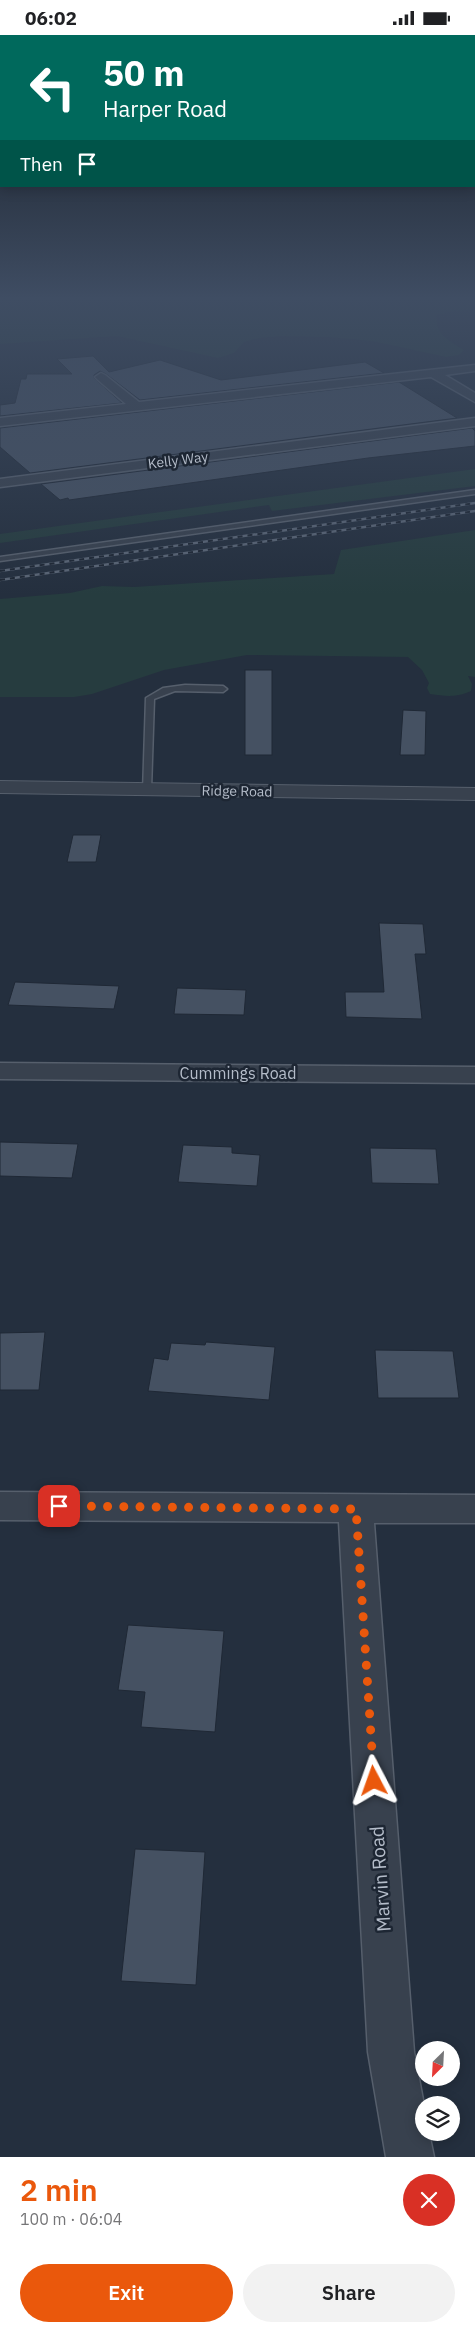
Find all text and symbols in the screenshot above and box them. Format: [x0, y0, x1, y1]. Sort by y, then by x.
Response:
text: 06:02 [25, 6, 77, 30]
text: 50 m [103, 50, 185, 96]
icon: left [20, 55, 85, 120]
text: Harper Road [103, 94, 227, 123]
icon: arrive [73, 150, 101, 178]
text: Then [20, 152, 63, 176]
street label: Kelly Way [147, 447, 209, 473]
street label: Ridge Road [201, 781, 273, 801]
street label: Cummings Road [180, 1063, 296, 1083]
pin [38, 1485, 80, 1527]
icon: arrive [45, 1492, 73, 1520]
position arrow [347, 1754, 399, 1806]
street label: Marvin Road [364, 1825, 396, 1933]
north arrow [415, 2041, 460, 2086]
map controls [415, 2041, 460, 2141]
button: layers [415, 2096, 460, 2141]
text: 2 min [20, 2170, 98, 2209]
button: close [403, 2174, 455, 2226]
text: 100 m · 06:04 [20, 2209, 122, 2229]
button: Exit [20, 2264, 233, 2322]
button: Share [243, 2264, 455, 2322]

